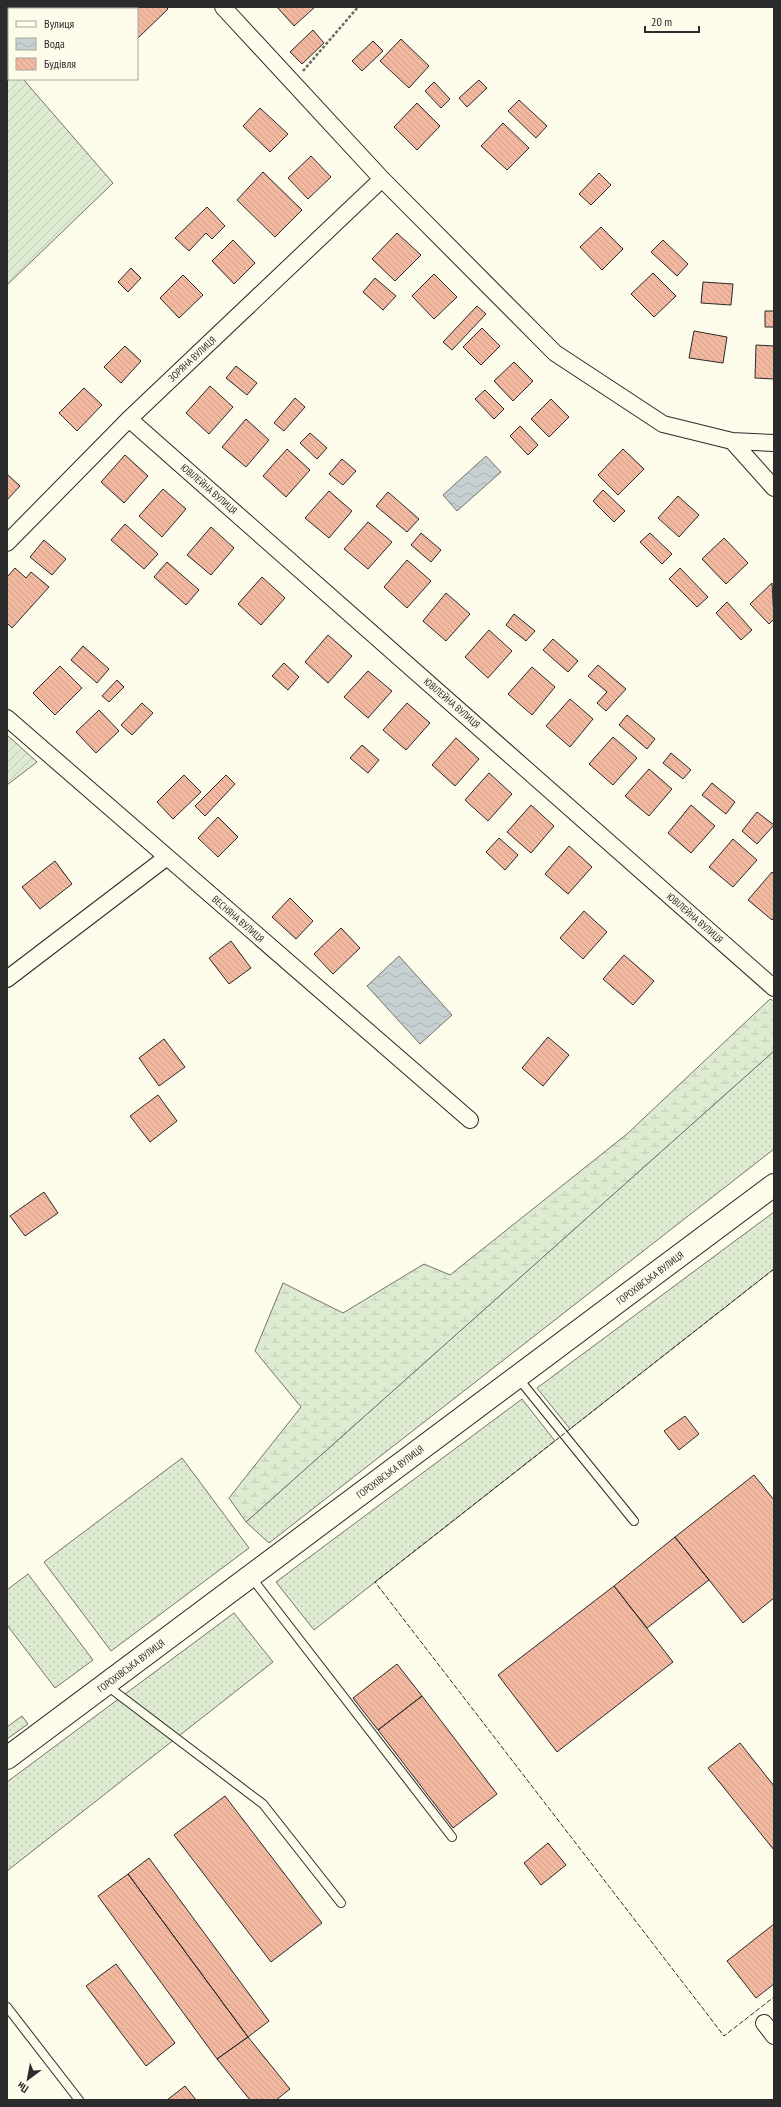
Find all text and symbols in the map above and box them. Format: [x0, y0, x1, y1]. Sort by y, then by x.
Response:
legend [8, 8, 138, 80]
scale bar [645, 8, 699, 34]
text: 20 m [651, 14, 672, 29]
text: Вулиця [44, 16, 74, 31]
text: Вода [44, 36, 65, 51]
text: Будівля [44, 56, 76, 71]
street label: ЗОРЯНА ВУЛИЦЯ [165, 334, 219, 384]
street label: ЮВІЛЕЙНА ВУЛИЦЯ [178, 461, 240, 517]
street label: ЮВІЛЕЙНА ВУЛИЦЯ [421, 675, 483, 731]
street label: ЮВІЛЕЙНА ВУЛИЦЯ [664, 890, 726, 946]
street label: ВЕСНЯНА ВУЛИЦЯ [209, 893, 267, 945]
street label: ГОРОХІВСЬКА ВУЛИЦЯ [614, 1248, 686, 1308]
street label: ГОРОХІВСЬКА ВУЛИЦЯ [354, 1442, 426, 1502]
street label: ГОРОХІВСЬКА ВУЛИЦЯ [95, 1636, 167, 1696]
north arrow [8, 2059, 48, 2099]
text: Пн [14, 2079, 31, 2096]

